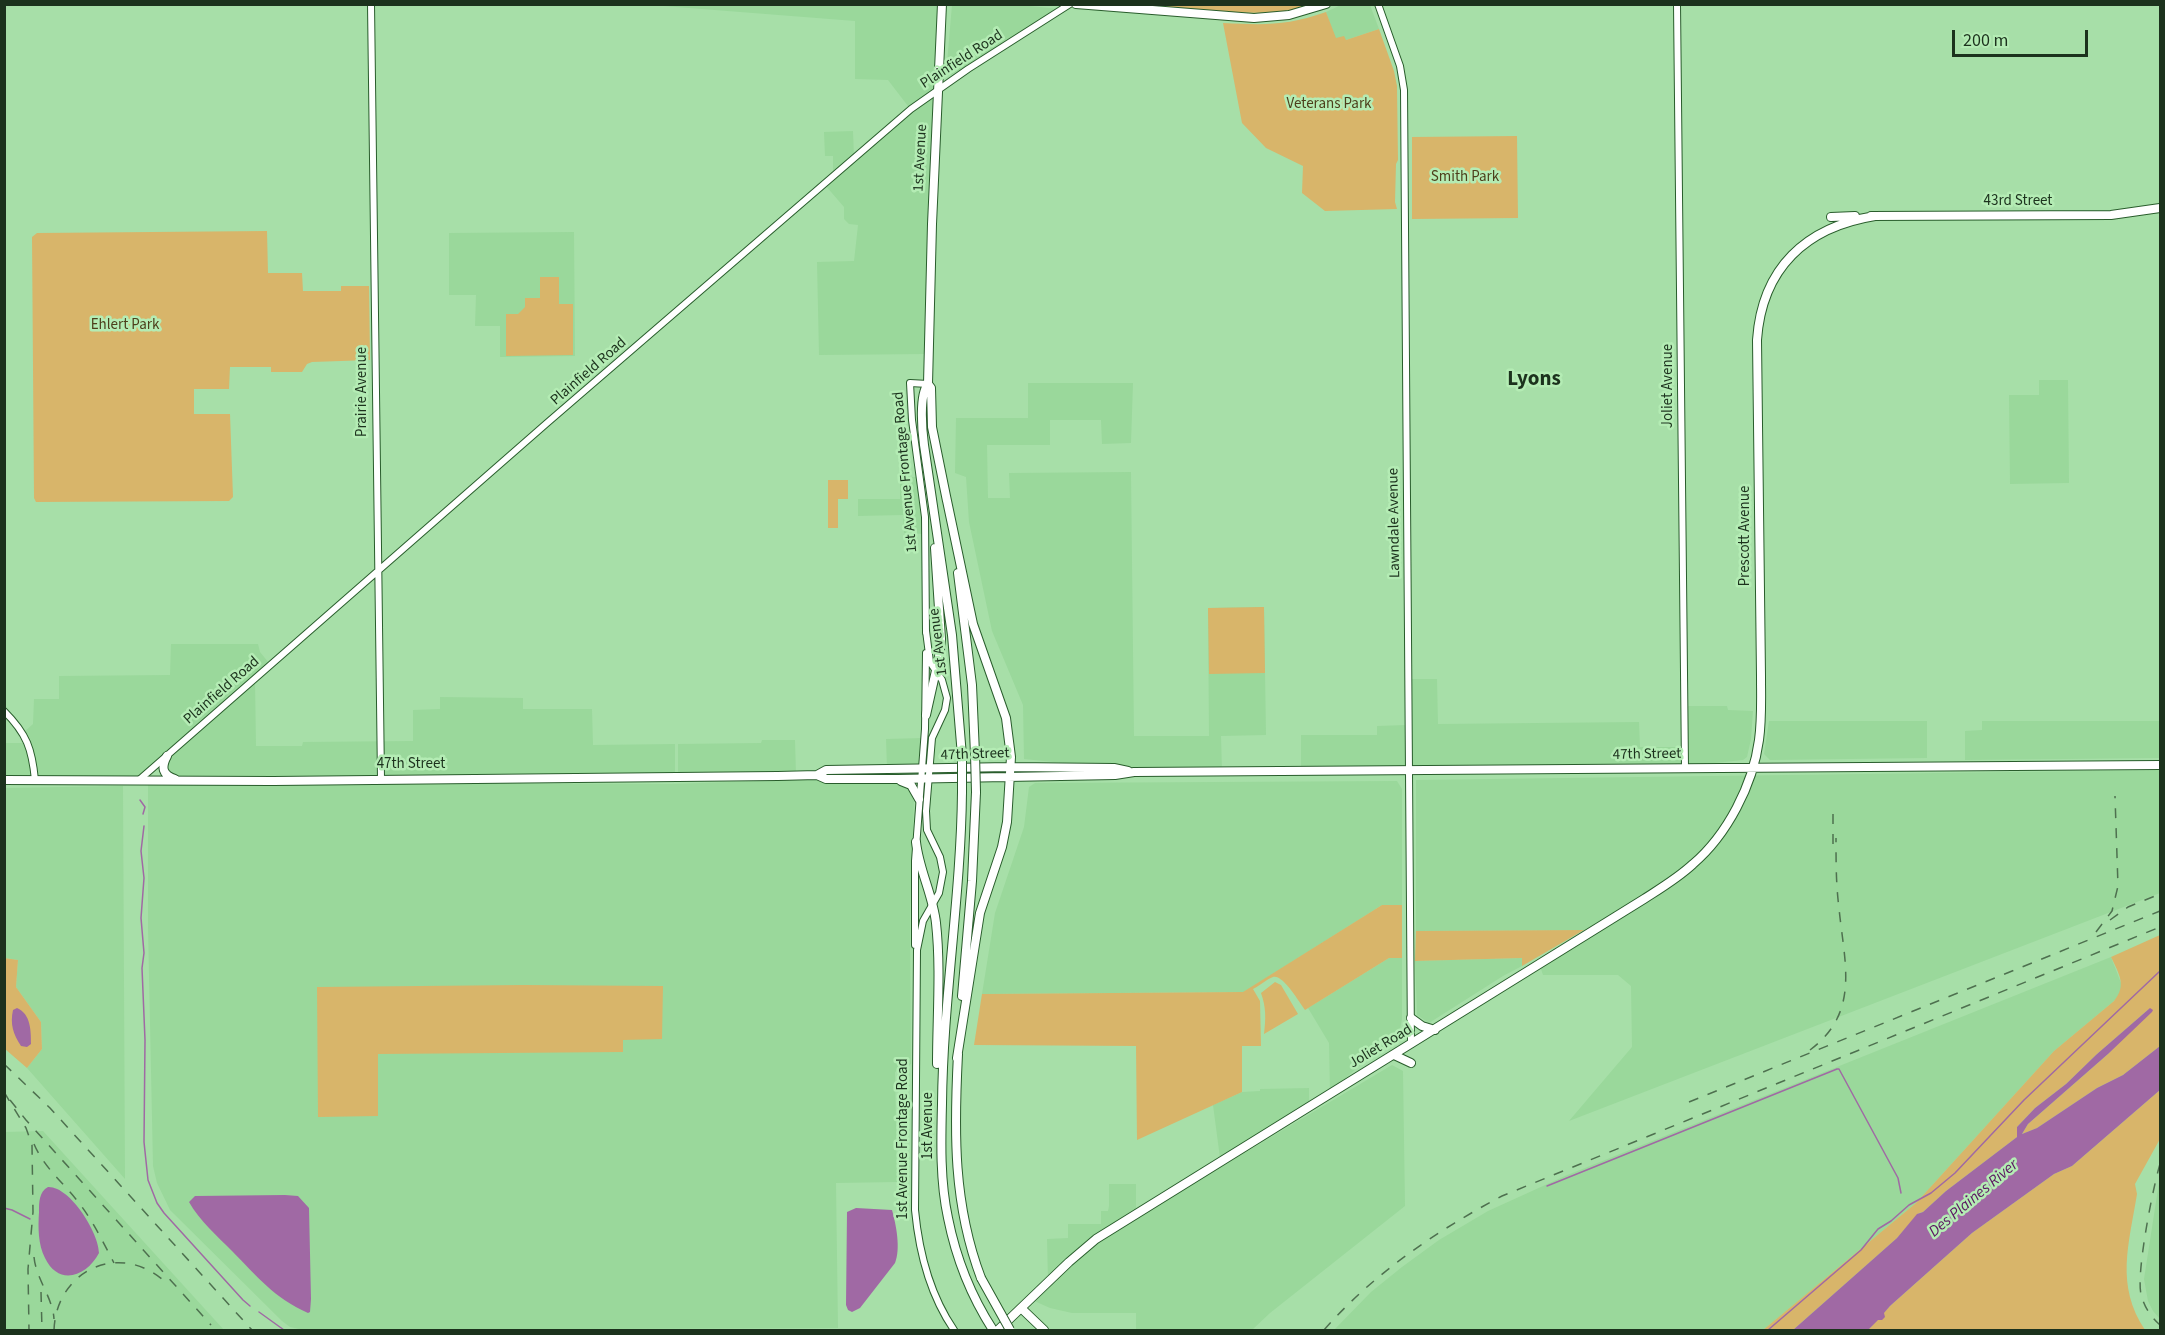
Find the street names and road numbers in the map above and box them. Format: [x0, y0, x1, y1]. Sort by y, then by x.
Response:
street label: Plainfield Road [917, 27, 1007, 93]
street label: 1st Avenue [910, 124, 932, 192]
street label: 43rd Street [1984, 193, 2052, 211]
street label: Plainfield Road [547, 334, 631, 410]
street label: Joliet Avenue [1660, 344, 1678, 428]
street label: Prairie Avenue [354, 347, 372, 437]
street label: 1st Avenue Frontage Road [890, 391, 922, 553]
street label: Lawndale Avenue [1385, 468, 1405, 578]
street label: Prescott Avenue [1737, 486, 1755, 586]
street label: 1st Avenue [926, 607, 952, 677]
street label: Plainfield Road [180, 653, 264, 729]
street label: 47th Street [940, 745, 1010, 765]
street label: 47th Street [1612, 745, 1682, 765]
street label: 47th Street [377, 756, 445, 774]
street label: Joliet Road [1346, 1021, 1416, 1073]
street label: 1st Avenue Frontage Road [895, 1058, 913, 1220]
street label: 1st Avenue [920, 1092, 938, 1160]

